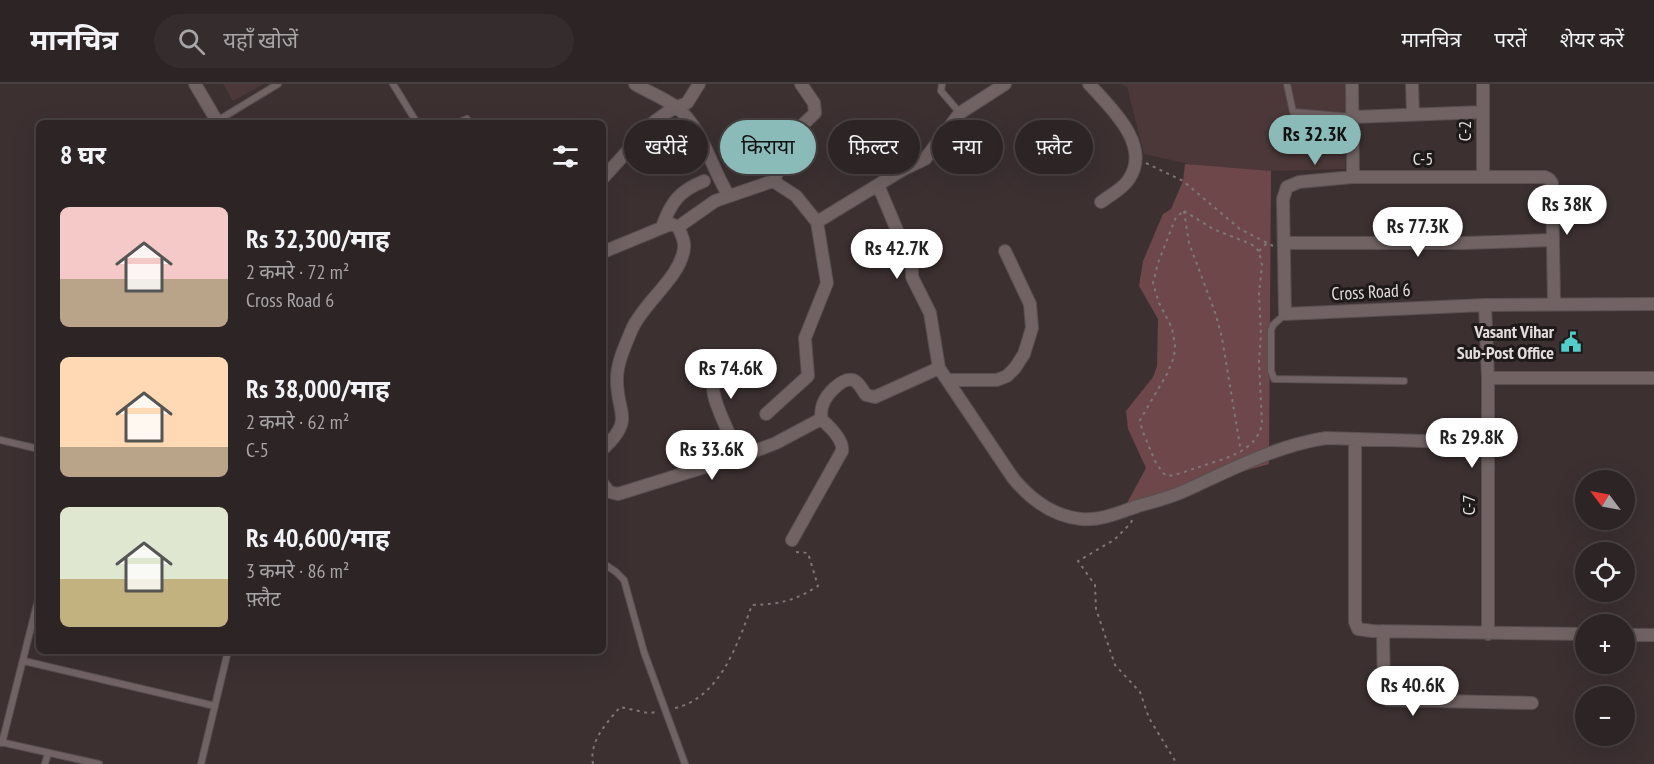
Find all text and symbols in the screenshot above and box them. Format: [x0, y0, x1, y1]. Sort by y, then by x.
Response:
search box [154, 14, 574, 68]
text: मानचित्र [30, 21, 118, 58]
icon: search [175, 25, 208, 58]
text: यहाँ खोजें [223, 26, 298, 54]
text: मानचित्र [1401, 26, 1461, 53]
text: परतें [1494, 26, 1527, 53]
text: शेयर करें [1560, 26, 1624, 53]
pin: Rs 32.3K [1253, 115, 1377, 166]
chip: खरीदें [624, 120, 708, 174]
chip: किराया [720, 120, 816, 174]
chip: फ़िल्टर [828, 120, 920, 174]
chip: नया [932, 120, 1003, 174]
chip: फ़्लैट [1015, 120, 1093, 174]
text: Rs 32.3K [1283, 121, 1347, 147]
street label: C-2 [1453, 121, 1476, 141]
text: 8 घर [60, 138, 106, 171]
icon: filters [549, 140, 582, 173]
street label: C-5 [1413, 147, 1433, 170]
pin: Rs 38K [1518, 185, 1616, 236]
text: Rs 38K [1542, 191, 1592, 217]
pin: Rs 77.3K [1356, 207, 1480, 258]
text: Rs 77.3K [1387, 213, 1449, 239]
text: Rs 32,300/माह [246, 222, 390, 255]
pin: Rs 42.7K [835, 229, 959, 280]
icon: home [108, 231, 180, 303]
text: Rs 42.7K [865, 235, 929, 261]
text: 2 कमरे · 72 m² [246, 259, 349, 285]
street label: Cross Road 6 [1331, 278, 1411, 305]
text: Cross Road 6 [246, 287, 334, 313]
place label: Vasant Vihar Sub-Post Office [1457, 320, 1555, 364]
public building icon: Vasant Vihar Sub-Post Office [1559, 330, 1583, 354]
pin: Rs 74.6K [669, 349, 793, 400]
text: Rs 74.6K [699, 355, 763, 381]
text: Rs 38,000/माह [246, 372, 390, 405]
icon: home [108, 381, 180, 453]
text: 2 कमरे · 62 m² [246, 409, 349, 435]
pin: Rs 29.8K [1410, 418, 1534, 469]
text: Rs 29.8K [1440, 424, 1504, 450]
pin: Rs 33.6K [650, 430, 774, 481]
text: Rs 33.6K [680, 436, 744, 462]
text: C-5 [246, 437, 269, 463]
north arrow [1575, 470, 1635, 530]
map controls [1575, 470, 1635, 746]
street label: C-7 [1457, 495, 1480, 515]
text: Rs 40,600/माह [246, 521, 390, 554]
icon: home [108, 531, 180, 603]
button: locate [1575, 542, 1635, 602]
text: 3 कमरे · 86 m² [246, 558, 349, 584]
text: फ़्लैट [246, 586, 281, 612]
button: + [1575, 614, 1635, 674]
pin: Rs 40.6K [1351, 666, 1475, 717]
text: Rs 40.6K [1381, 672, 1445, 698]
button: − [1575, 686, 1635, 746]

